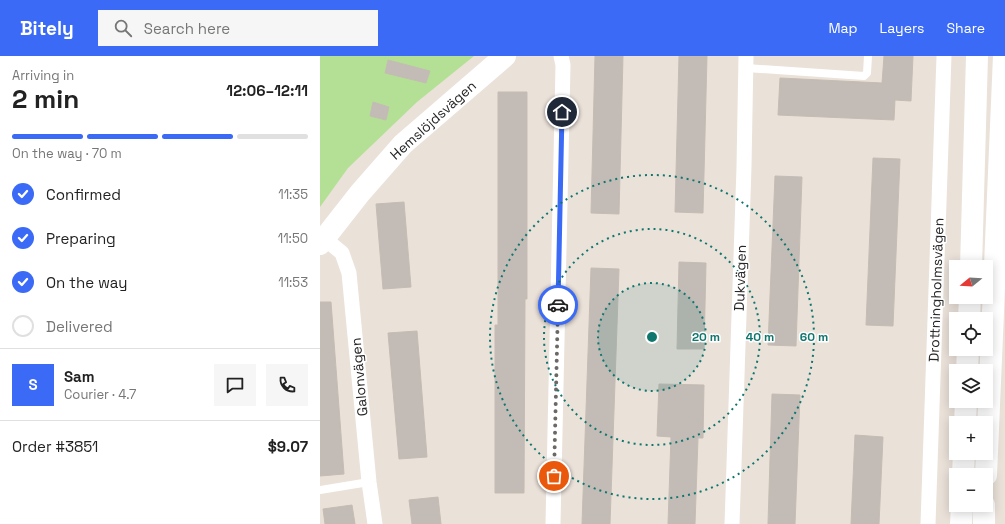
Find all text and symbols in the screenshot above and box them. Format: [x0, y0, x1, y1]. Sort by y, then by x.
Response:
search box [98, 10, 378, 46]
text: Bitely [20, 16, 74, 41]
icon: search [112, 17, 134, 39]
text: Search here [144, 19, 230, 38]
text: Map [828, 19, 858, 37]
text: Layers [880, 19, 924, 37]
text: Share [946, 19, 985, 37]
text: Arriving in [12, 67, 74, 84]
street label: Hemslöjdsvägen [386, 77, 480, 163]
text: 12:06–12:11 [226, 81, 308, 100]
text: 2 min [12, 82, 79, 116]
pin [545, 95, 579, 129]
icon: home [551, 101, 573, 123]
text: On the way · 70 m [12, 145, 122, 162]
icon: check [12, 183, 34, 205]
text: Confirmed [46, 185, 121, 204]
text: 11:35 [278, 186, 308, 203]
street label: Drottningholmsvägen [924, 218, 948, 362]
icon: check [12, 227, 34, 249]
text: Preparing [46, 229, 116, 248]
text: 11:50 [278, 230, 308, 247]
street label: Dukvägen [730, 244, 750, 312]
north arrow [949, 260, 993, 304]
map controls [949, 260, 993, 512]
icon: check [12, 271, 34, 293]
text: On the way [46, 273, 127, 292]
text: 11:53 [278, 274, 308, 291]
courier [538, 285, 578, 325]
icon: car [547, 294, 569, 316]
button: locate [949, 312, 993, 356]
text: Delivered [46, 317, 113, 336]
text: 20 m [692, 329, 720, 345]
text: 40 m [746, 329, 774, 345]
text: 60 m [800, 329, 828, 345]
centre of rings [645, 330, 659, 344]
street label: Galonvägen [347, 337, 371, 417]
button: chat [214, 364, 256, 406]
button: phone [266, 364, 308, 406]
button: layers [949, 364, 993, 408]
text: Sam [64, 367, 95, 386]
text: S [28, 375, 38, 394]
text: Courier · 4.7 [64, 386, 136, 403]
button: + [949, 416, 993, 460]
text: Order #3851 [12, 437, 98, 456]
text: $9.07 [268, 437, 308, 456]
pin [537, 459, 571, 493]
icon: bag [543, 465, 565, 487]
button: − [949, 468, 993, 512]

